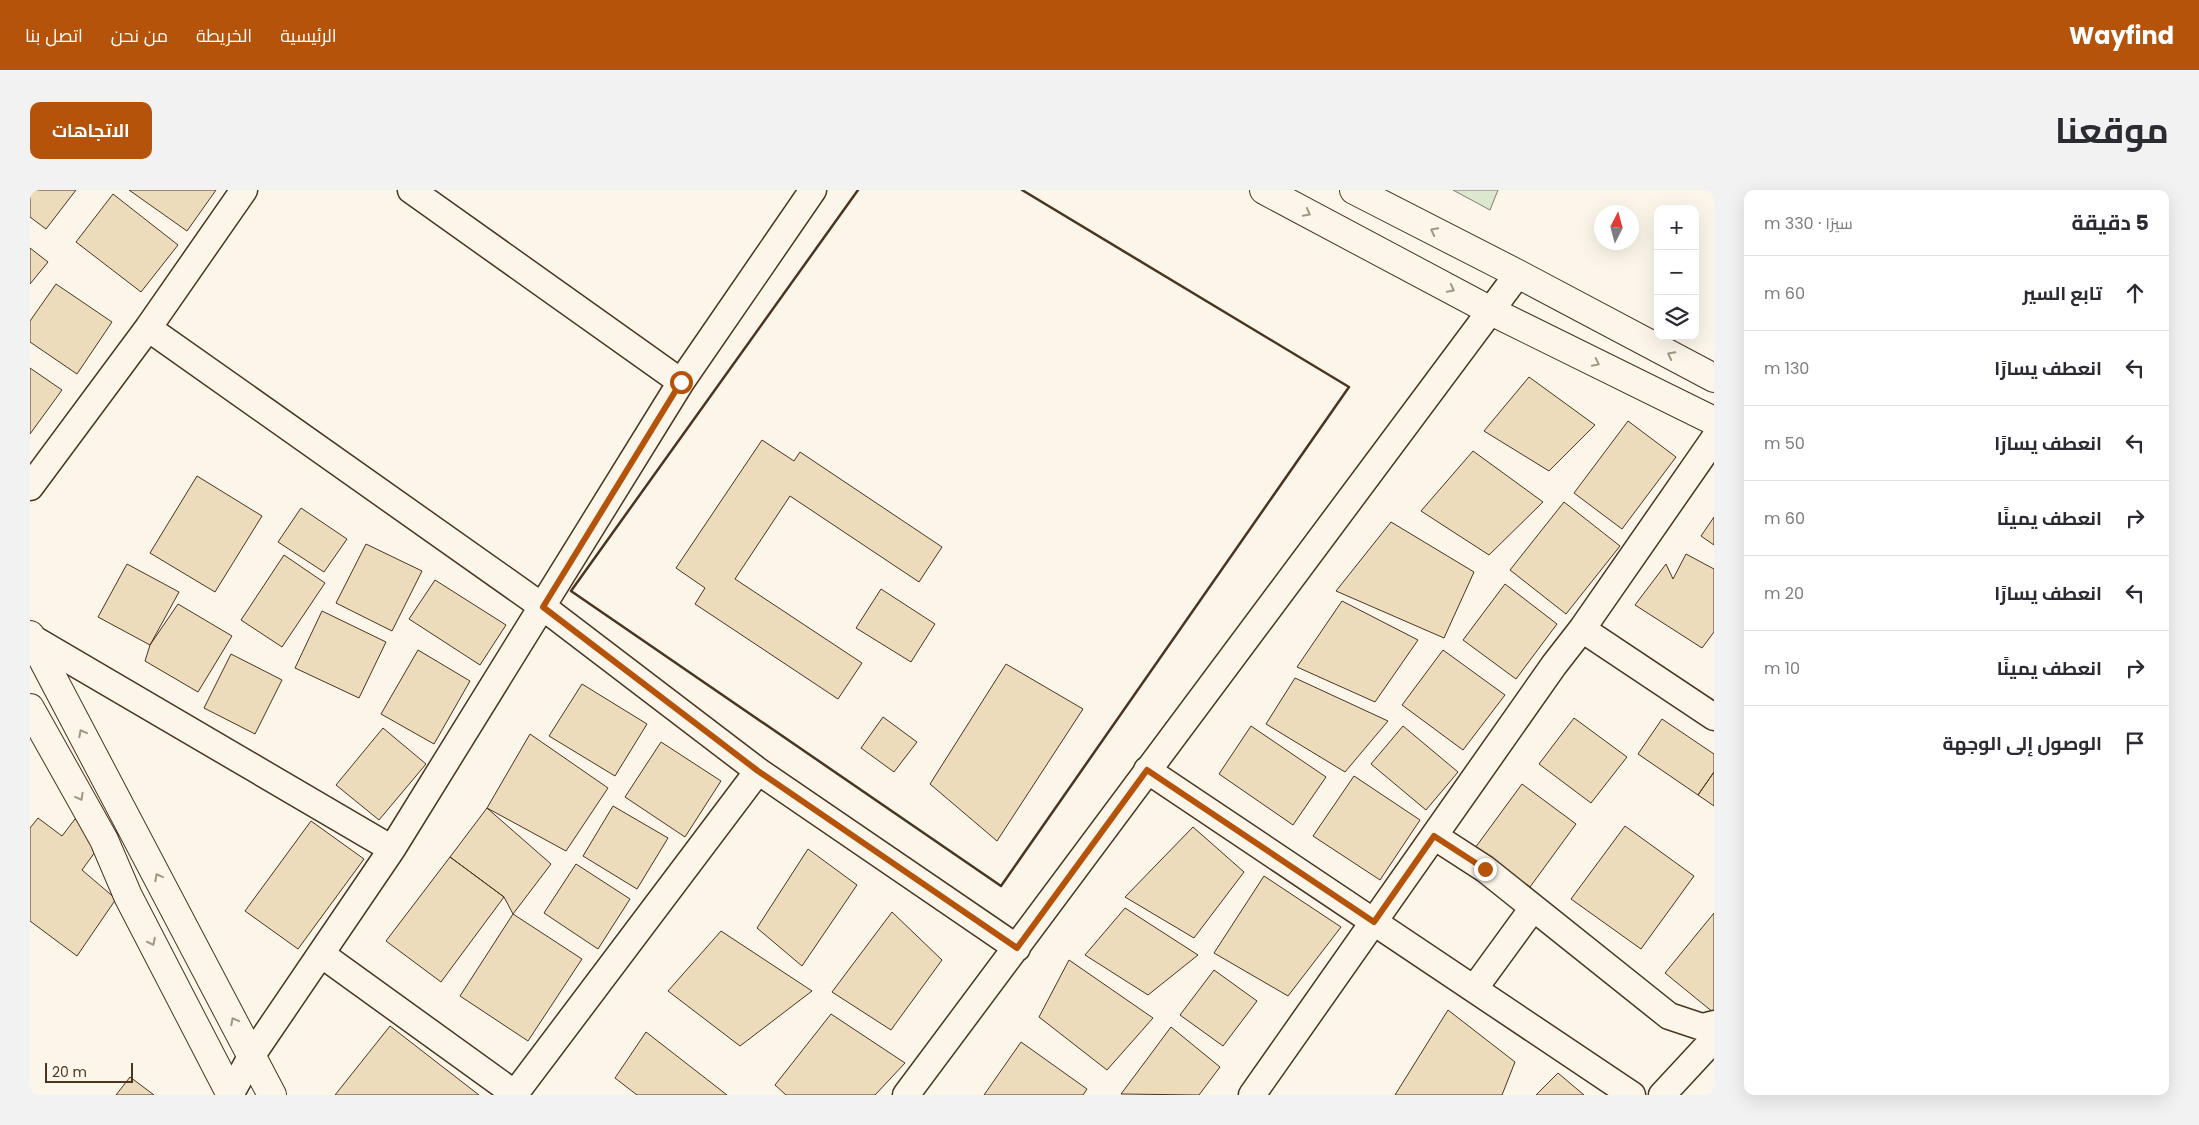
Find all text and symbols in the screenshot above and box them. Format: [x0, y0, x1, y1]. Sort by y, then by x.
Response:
text: Wayfind [2069, 19, 2174, 52]
text: اتصل بنا [25, 23, 83, 48]
text: من نحن [111, 23, 168, 48]
text: الخريطة [196, 23, 252, 48]
text: الرئيسية [280, 23, 337, 48]
button: الاتجاهات [30, 102, 152, 159]
text: موقعنا [2055, 106, 2169, 155]
north arrow [1594, 205, 1639, 250]
map controls [1654, 205, 1699, 340]
button: + [1654, 205, 1699, 250]
one-way arrow [1302, 207, 1311, 217]
text: 5 دقيقة [2072, 208, 2149, 237]
text: سيرًا · 330 m [1764, 212, 1853, 235]
one-way arrow [1430, 227, 1439, 237]
button: − [1654, 250, 1699, 295]
icon: ahead [2121, 279, 2149, 307]
text: تابع السير [2022, 280, 2102, 307]
text: 60 m [1764, 282, 1805, 305]
one-way arrow [1446, 283, 1455, 293]
button: layers [1654, 295, 1699, 340]
one-way arrow [1667, 351, 1676, 361]
icon: left [2121, 354, 2149, 382]
text: انعطف يسارًا [1994, 355, 2102, 382]
one-way arrow [1591, 357, 1600, 367]
text: 130 m [1764, 357, 1809, 380]
route start [670, 371, 693, 394]
icon: left [2121, 429, 2149, 457]
text: انعطف يسارًا [1994, 430, 2102, 457]
text: 50 m [1764, 432, 1805, 455]
icon: right [2121, 504, 2149, 532]
text: انعطف يمينًا [1997, 505, 2102, 532]
text: 60 m [1764, 507, 1805, 530]
icon: left [2121, 579, 2149, 607]
text: انعطف يسارًا [1994, 580, 2102, 607]
text: 20 m [1764, 582, 1804, 605]
icon: right [2121, 654, 2149, 682]
text: انعطف يمينًا [1997, 655, 2102, 682]
text: 10 m [1764, 657, 1800, 680]
one-way arrow [78, 729, 88, 738]
icon: arrive [2121, 729, 2149, 757]
text: الوصول إلى الوجهة [1943, 730, 2102, 757]
one-way arrow [73, 791, 83, 800]
route end [1474, 858, 1497, 881]
one-way arrow [154, 873, 164, 882]
one-way arrow [146, 937, 156, 946]
one-way arrow [230, 1017, 240, 1026]
scale bar [45, 1060, 132, 1083]
text: 20 m [52, 1062, 87, 1082]

